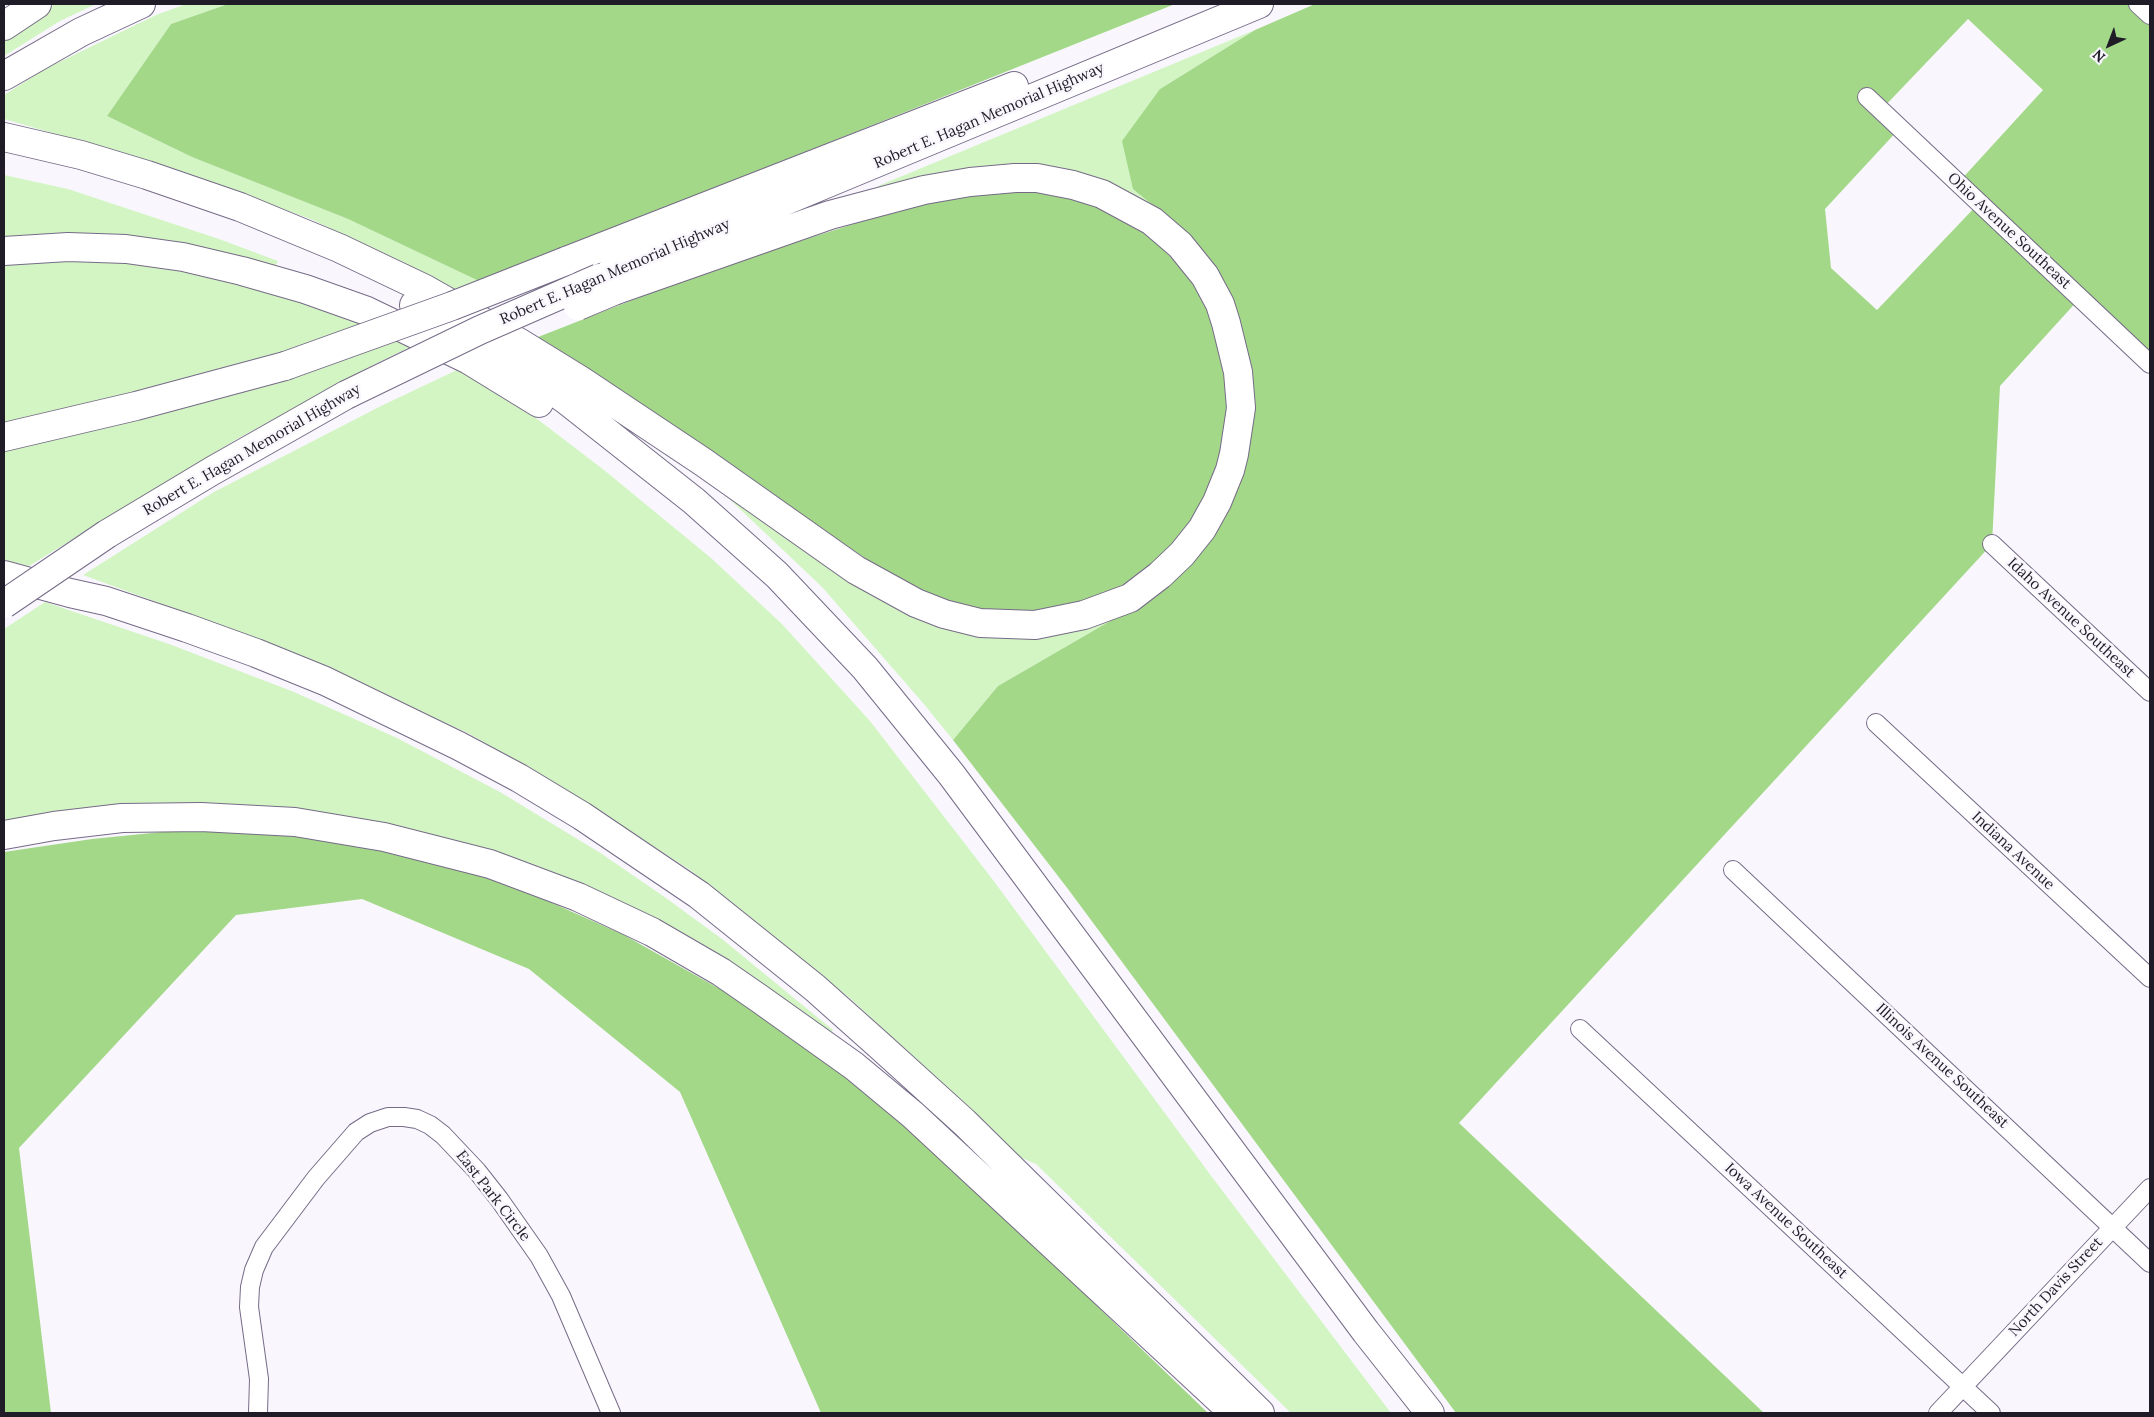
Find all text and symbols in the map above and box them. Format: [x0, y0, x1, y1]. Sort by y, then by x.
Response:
north arrow [2084, 20, 2134, 70]
text: N [2089, 46, 2109, 66]
street label: Robert E. Hagan Memorial Highway [871, 59, 1107, 173]
street label: Ohio Avenue Southeast [1944, 169, 2074, 293]
street label: Robert E. Hagan Memorial Highway [497, 215, 733, 329]
street label: Robert E. Hagan Memorial Highway [140, 380, 364, 520]
street label: Idaho Avenue Southeast [2004, 554, 2138, 682]
street label: Indiana Avenue [1968, 808, 2058, 894]
street label: Illinois Avenue Southeast [1872, 1000, 2012, 1132]
street label: East Park Circle [452, 1147, 534, 1245]
street label: Iowa Avenue Southeast [1721, 1159, 1851, 1283]
street label: North Davis Street [2005, 1234, 2107, 1340]

